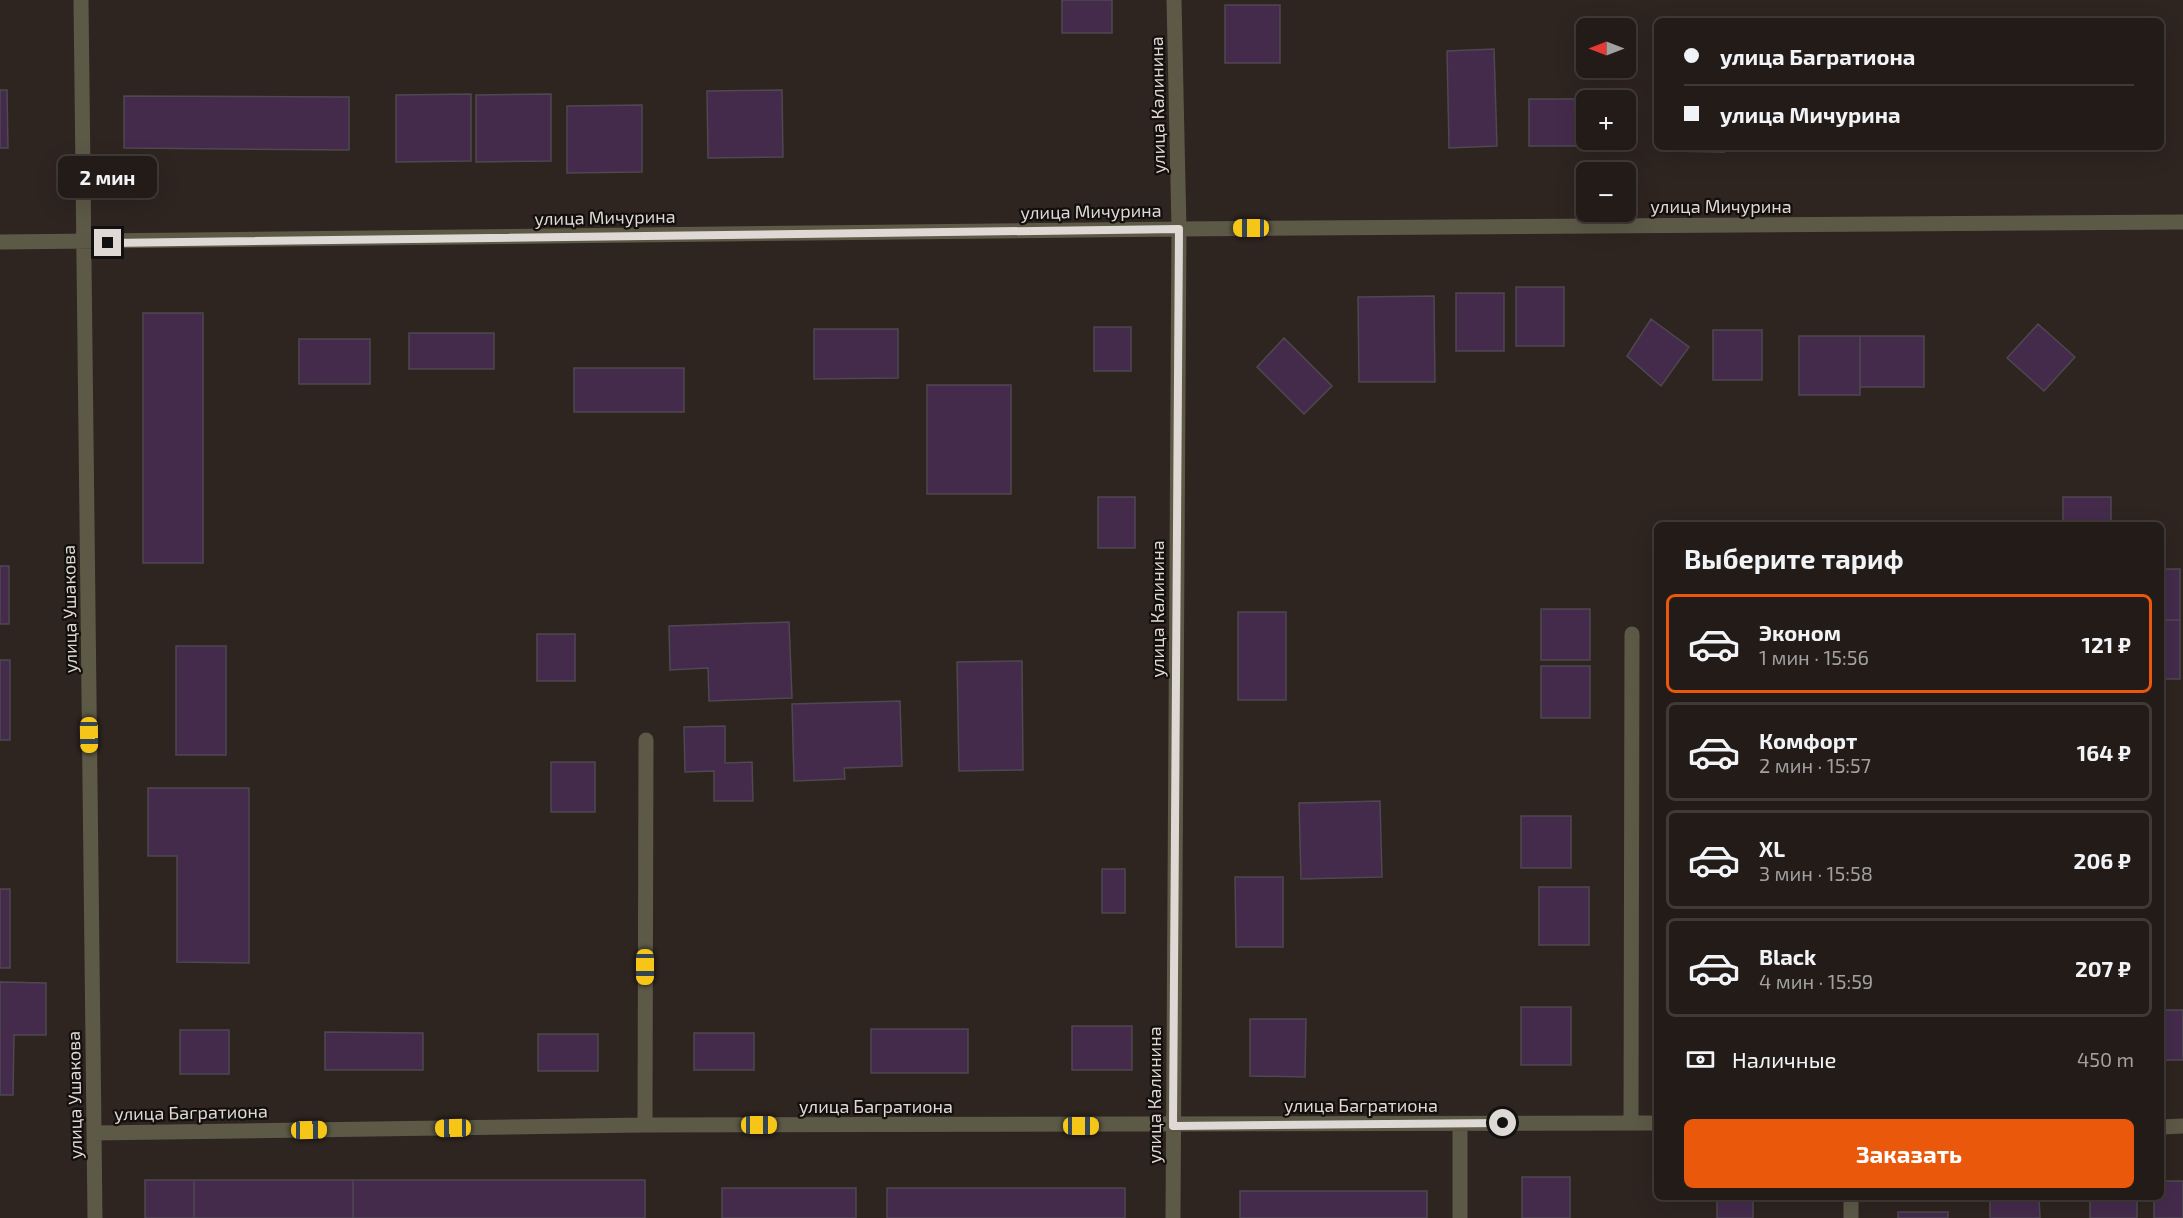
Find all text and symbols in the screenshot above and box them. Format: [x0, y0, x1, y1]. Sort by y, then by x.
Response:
north arrow [1576, 18, 1636, 78]
map controls [1576, 18, 1636, 222]
street label: улица Калинина [1145, 36, 1169, 174]
text: улица Багратиона [1720, 43, 1915, 69]
button: + [1576, 90, 1636, 150]
text: улица Мичурина [1720, 101, 1901, 127]
callout: 2 мин [58, 156, 158, 198]
button: − [1576, 162, 1636, 222]
text: 2 мин [80, 165, 135, 189]
street label: улица Мичурина [1650, 195, 1792, 217]
street label: улица Мичурина [1020, 199, 1162, 223]
street label: улица Мичурина [534, 205, 676, 229]
car [1233, 219, 1269, 237]
route end [94, 229, 121, 256]
street label: улица Калинина [1146, 540, 1168, 678]
text: Выберите тариф [1684, 542, 1904, 574]
street label: улица Ушакова [57, 545, 81, 673]
icon: car [1687, 617, 1741, 671]
text: Эконом [1759, 619, 1841, 645]
text: 121 ₽ [2081, 631, 2131, 657]
text: 1 мин · 15:56 [1759, 645, 1869, 669]
car [80, 717, 98, 753]
icon: car [1687, 725, 1741, 779]
text: Комфорт [1759, 727, 1857, 753]
text: 164 ₽ [2077, 739, 2131, 765]
text: 2 мин · 15:57 [1759, 753, 1871, 777]
icon: car [1687, 833, 1741, 887]
text: XL [1759, 835, 1785, 861]
text: 206 ₽ [2074, 847, 2131, 873]
text: 3 мин · 15:58 [1759, 861, 1873, 885]
icon: car [1687, 941, 1741, 995]
text: Black [1759, 943, 1816, 969]
car [636, 949, 654, 985]
text: 207 ₽ [2075, 955, 2131, 981]
text: 4 мин · 15:59 [1759, 969, 1873, 993]
street label: улица Калинина [1143, 1026, 1165, 1164]
street label: улица Ушакова [62, 1031, 86, 1159]
icon: cash [1684, 1043, 1717, 1076]
text: Наличные [1732, 1046, 1836, 1072]
text: 450 m [2077, 1047, 2134, 1071]
street label: улица Багратиона [1284, 1094, 1438, 1116]
street label: улица Багратиона [799, 1095, 953, 1117]
street label: улица Багратиона [114, 1100, 268, 1124]
route start [1489, 1109, 1516, 1136]
car [741, 1116, 777, 1134]
car [1063, 1117, 1099, 1135]
car [435, 1119, 471, 1137]
button: Заказать [1684, 1119, 2134, 1188]
car [291, 1121, 327, 1139]

